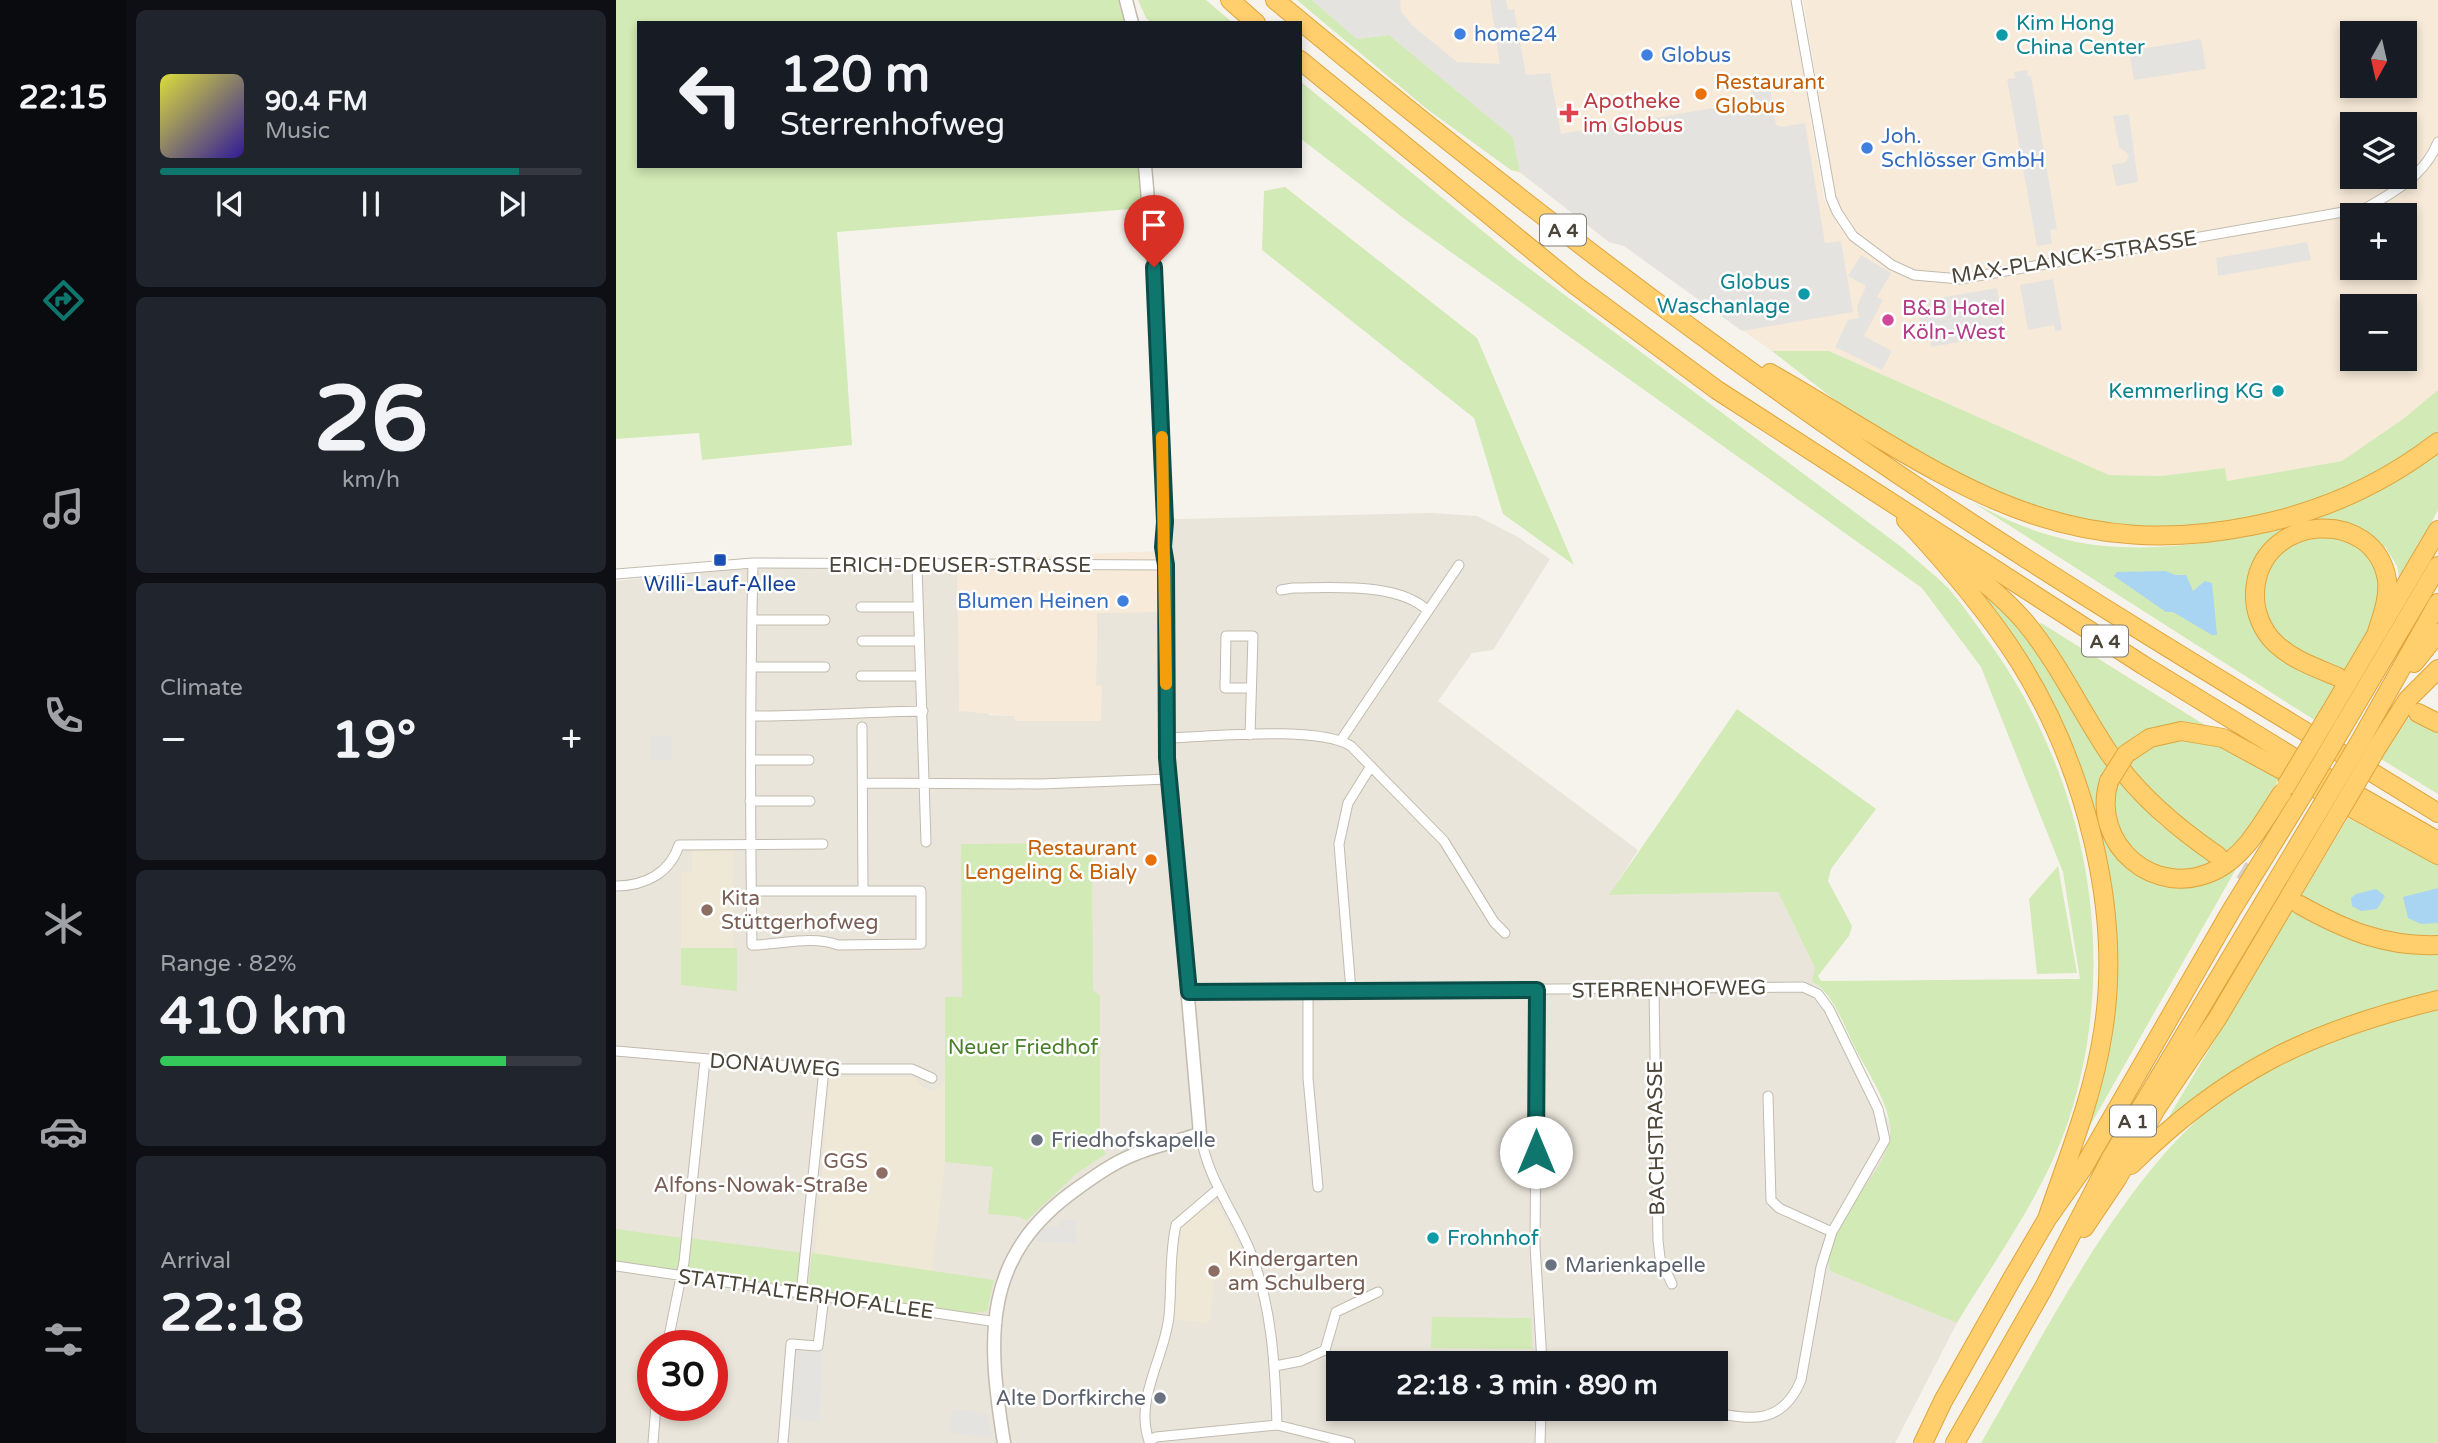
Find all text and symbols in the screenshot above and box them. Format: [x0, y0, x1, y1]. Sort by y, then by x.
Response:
place label: Kim Hong China Center [2016, 11, 2145, 60]
north arrow [2340, 21, 2417, 98]
map controls [2340, 21, 2417, 371]
place label: home24 [1474, 22, 1557, 47]
marker: home24 [1452, 26, 1468, 42]
marker: Kim Hong China Center [1994, 27, 2010, 43]
place label: Globus [1661, 43, 1731, 68]
text: 120 m [780, 46, 930, 105]
marker: Globus [1639, 47, 1655, 63]
icon: left [665, 49, 756, 140]
place label: Restaurant Globus [1715, 70, 1825, 119]
text: 22:15 [19, 79, 107, 117]
text: 90.4 FM [265, 86, 368, 117]
marker: Restaurant Globus [1693, 86, 1709, 102]
place label: Apotheke im Globus [1583, 89, 1683, 138]
marker: Apotheke im Globus [1561, 105, 1577, 121]
text: Sterrenhofweg [780, 106, 1005, 144]
button: layers [2340, 112, 2417, 189]
text: Music [265, 117, 330, 145]
place label: Joh. Schlösser GmbH [1881, 124, 2045, 173]
marker: Joh. Schlösser GmbH [1859, 140, 1875, 156]
icon: previous [211, 185, 249, 223]
icon: pause [352, 185, 390, 223]
icon: next [493, 185, 531, 223]
pin [1124, 195, 1184, 267]
button: + [2340, 203, 2417, 280]
icon: arrive [1135, 206, 1173, 244]
road number: A 4 [1540, 214, 1586, 246]
street label: MAX-PLANCK-STRASSE [1949, 226, 2199, 289]
place label: Globus Waschanlage [1657, 270, 1790, 319]
icon: directions [39, 276, 88, 325]
marker: Globus Waschanlage [1796, 286, 1812, 302]
button: − [2340, 294, 2417, 371]
place label: B&B Hotel Köln-West [1902, 296, 2006, 345]
marker: B&B Hotel Köln-West [1880, 312, 1896, 328]
text: 26 [314, 365, 428, 475]
place label: Kemmerling KG [2108, 379, 2264, 404]
marker: Kemmerling KG [2270, 383, 2286, 399]
text: km/h [342, 466, 400, 494]
icon: music [39, 484, 88, 533]
marker: Willi-Lauf-Allee [712, 552, 728, 568]
street label: ERICH-DEUSER-STRASSE [829, 553, 1091, 578]
place label: Willi-Lauf-Allee [644, 572, 796, 597]
place label: Blumen Heinen [957, 589, 1109, 614]
marker: Blumen Heinen [1115, 593, 1131, 609]
road number: A 4 [2082, 626, 2128, 656]
text: Climate [160, 674, 243, 702]
icon: phone [39, 691, 88, 740]
text: 19° [331, 709, 416, 772]
text: − [160, 717, 187, 763]
text: + [561, 717, 582, 763]
place label: Restaurant Lengeling & Bialy [964, 836, 1137, 885]
marker: Restaurant Lengeling & Bialy [1143, 852, 1159, 868]
place label: Kita Stüttgerhofweg [721, 886, 878, 935]
icon: climate [39, 899, 88, 948]
marker: Kita Stüttgerhofweg [699, 902, 715, 918]
text: Range · 82% [160, 950, 296, 978]
street label: STERRENHOFWEG [1572, 975, 1767, 1004]
text: 410 km [160, 985, 348, 1048]
park label: Neuer Friedhof [948, 1035, 1098, 1060]
street label: DONAUWEG [709, 1048, 841, 1083]
street label: BACHSTRASSE [1643, 1060, 1670, 1216]
road number: A 1 [2110, 1106, 2156, 1136]
icon: car [39, 1107, 88, 1156]
position arrow [1499, 1115, 1573, 1189]
place label: Friedhofskapelle [1051, 1128, 1216, 1153]
marker: Friedhofskapelle [1029, 1132, 1045, 1148]
place label: GGS Alfons-Nowak-Straße [654, 1149, 868, 1198]
marker: GGS Alfons-Nowak-Straße [874, 1165, 890, 1181]
place label: Frohnhof [1447, 1226, 1539, 1251]
marker: Frohnhof [1425, 1230, 1441, 1246]
text: Arrival [160, 1247, 231, 1275]
place label: Kindergarten am Schulberg [1228, 1247, 1366, 1296]
place label: Marienkapelle [1565, 1253, 1706, 1278]
marker: Marienkapelle [1543, 1257, 1559, 1273]
marker: Kindergarten am Schulberg [1206, 1263, 1222, 1279]
street label: STATTHALTERHOFALLEE [676, 1264, 935, 1325]
text: 22:18 [160, 1282, 304, 1345]
icon: filters [39, 1315, 88, 1364]
speed limit sign: 30 [637, 1330, 728, 1421]
text: 22:18 · 3 min · 890 m [1396, 1370, 1658, 1401]
place label: Alte Dorfkirche [996, 1386, 1146, 1411]
marker: Alte Dorfkirche [1152, 1390, 1168, 1406]

